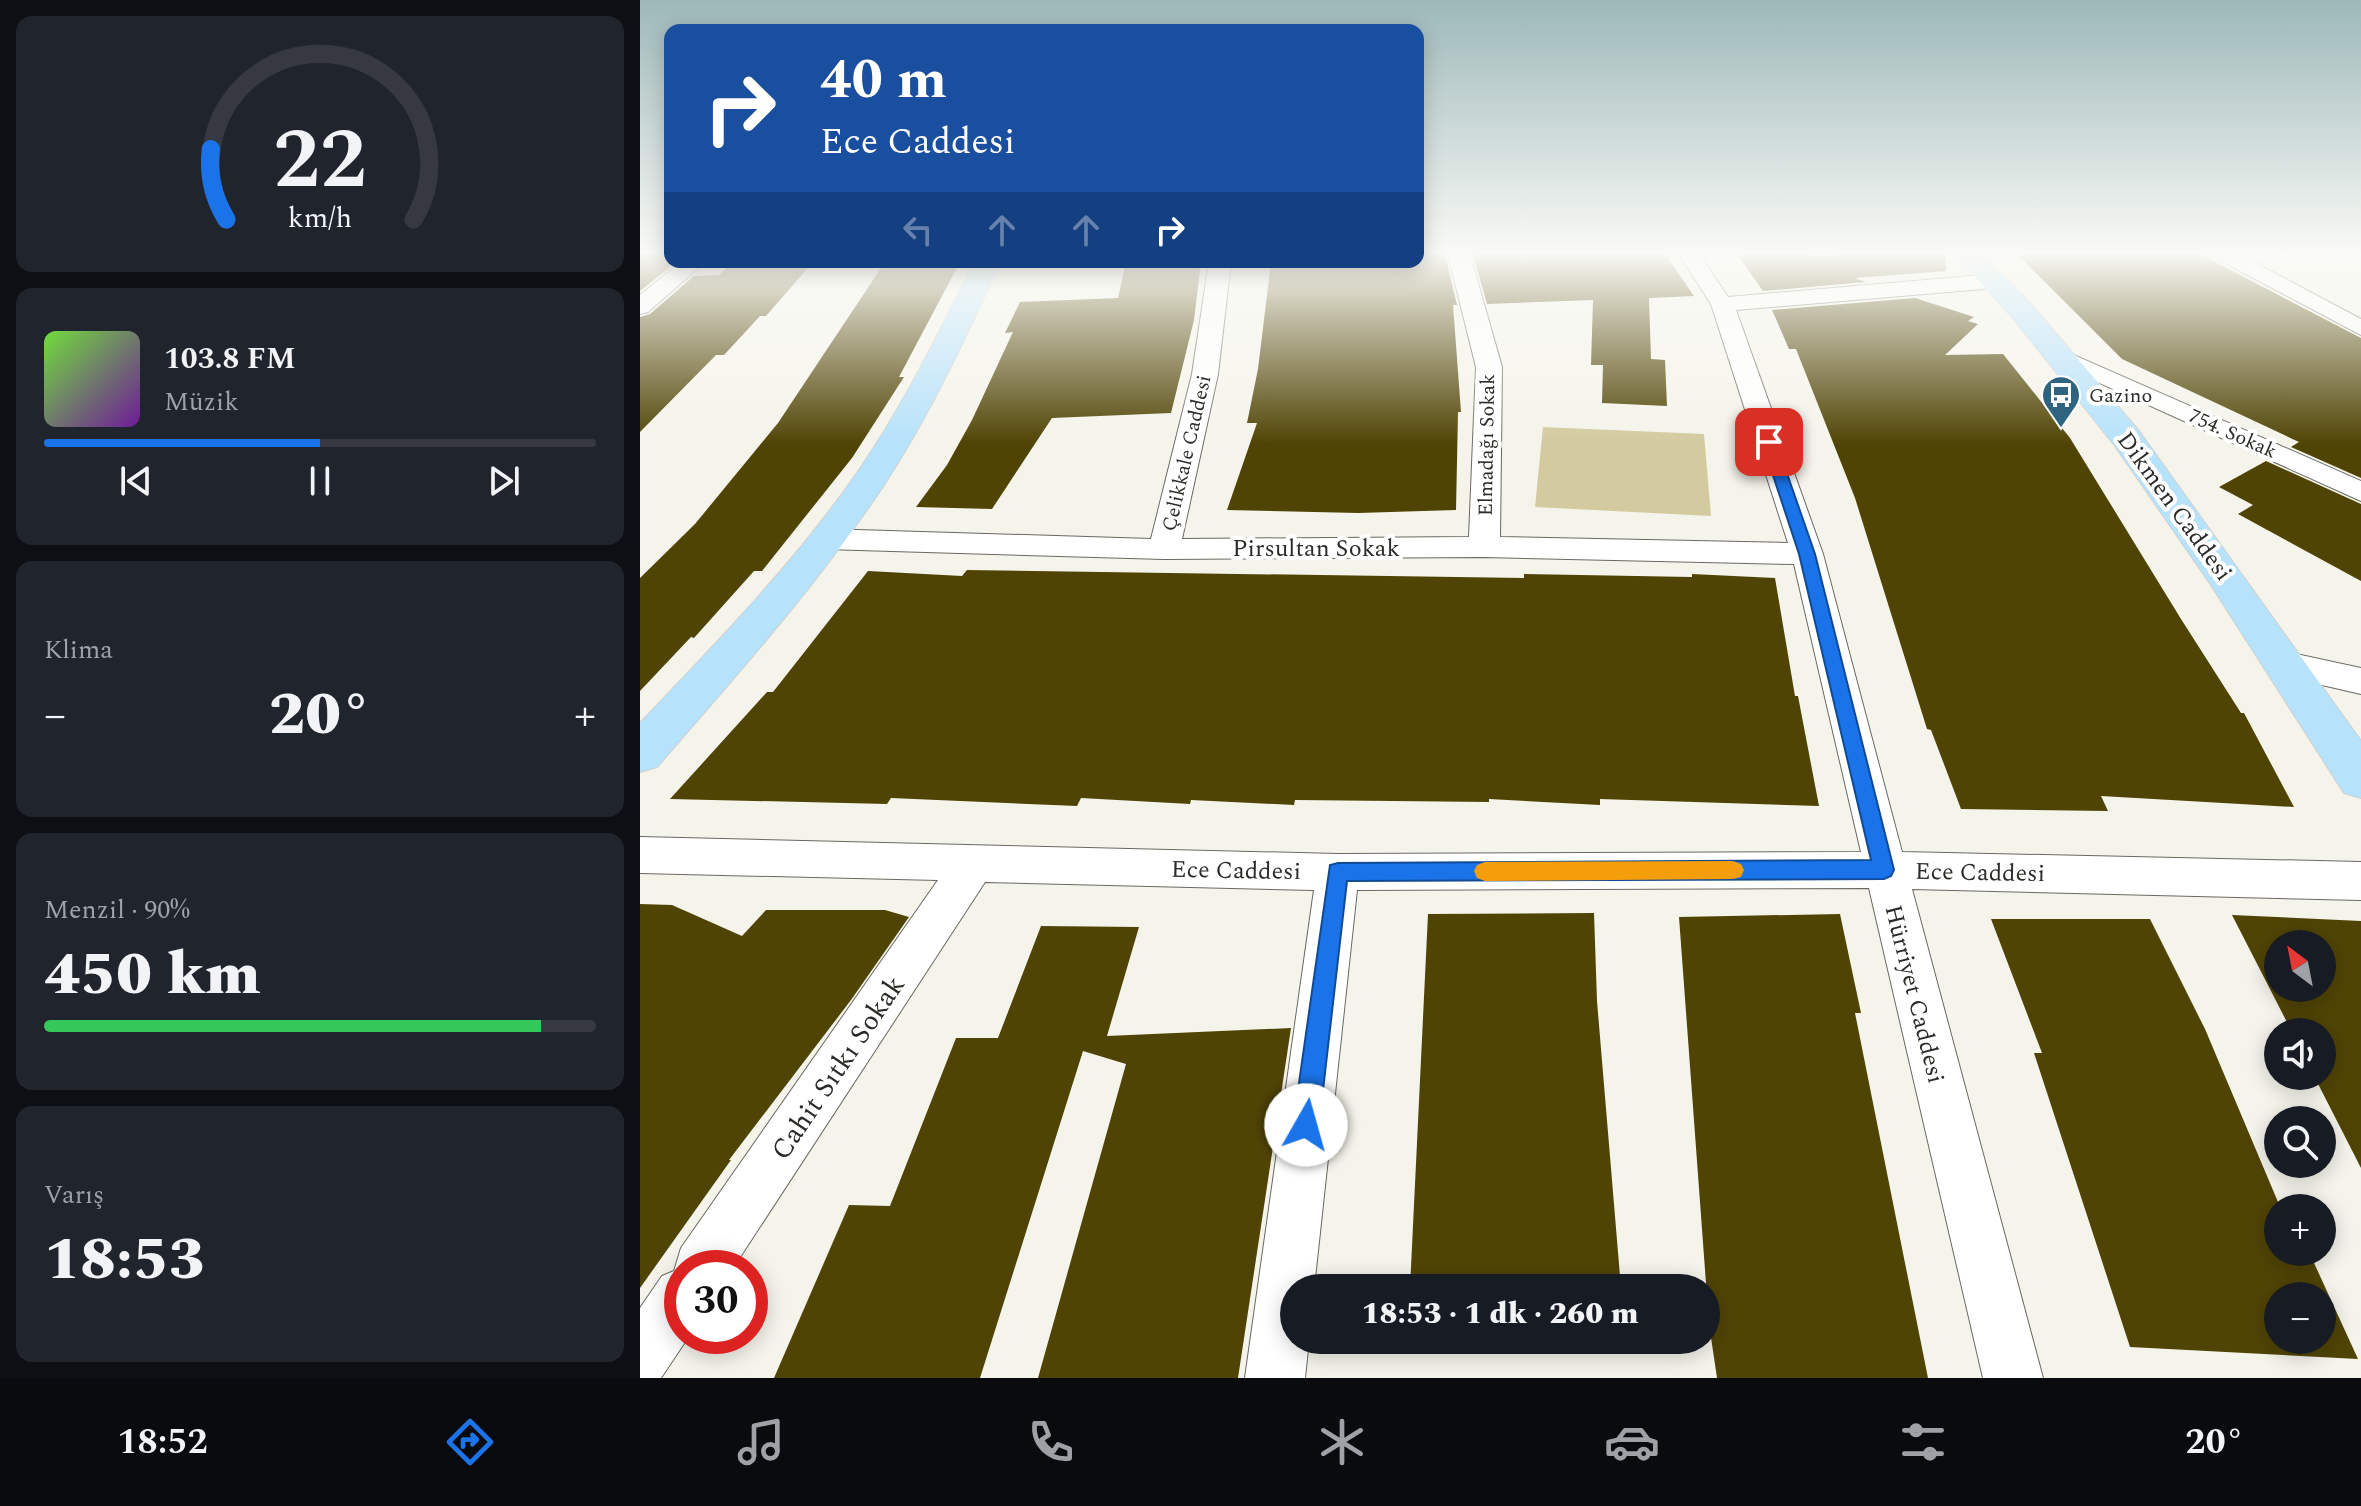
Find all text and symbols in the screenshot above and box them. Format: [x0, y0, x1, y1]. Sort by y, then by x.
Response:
text: 40 m [820, 38, 947, 123]
icon: right [688, 56, 792, 160]
text: 22 [273, 98, 367, 225]
text: Ece Caddesi [820, 115, 1015, 170]
text: km/h [288, 197, 352, 240]
icon: left [896, 208, 940, 252]
icon: ahead [980, 208, 1024, 252]
icon: ahead [1064, 208, 1108, 252]
icon: right [1148, 208, 1192, 252]
text: 103.8 FM [164, 336, 296, 382]
street label: Çelikkale Caddesi [1154, 372, 1220, 534]
street label: Elmadağı Sokak [1471, 374, 1503, 516]
bus stop icon: Gazino [2040, 374, 2082, 429]
place label: Gazino [2089, 381, 2152, 411]
text: Müzik [164, 382, 239, 422]
street label: 754. Sokak [2184, 401, 2281, 467]
pin [1735, 408, 1803, 476]
icon: arrive [1747, 420, 1791, 464]
street label: Dikmen Caddesi [2108, 424, 2241, 589]
icon: previous [114, 459, 158, 503]
icon: pause [298, 459, 342, 503]
icon: next [482, 459, 526, 503]
street label: Pirsultan Sokak [1232, 531, 1400, 567]
text: Klima [44, 630, 113, 670]
text: 20° [269, 669, 371, 761]
text: − [44, 682, 66, 749]
text: + [574, 682, 596, 749]
street label: Ece Caddesi [1171, 852, 1301, 890]
street label: Ece Caddesi [1915, 854, 2045, 892]
text: Menzil · 90% [44, 890, 190, 930]
street label: Hürriyet Caddesi [1874, 901, 1954, 1087]
text: 450 km [44, 929, 261, 1021]
north arrow [2264, 930, 2336, 1002]
map controls [2264, 930, 2336, 1354]
street label: Cahit Sıtkı Sokak [760, 967, 916, 1169]
button: sound [2264, 1018, 2336, 1090]
position arrow [1264, 1083, 1348, 1167]
button: search [2264, 1106, 2336, 1178]
text: Varış [44, 1175, 104, 1215]
button: + [2264, 1194, 2336, 1266]
text: 18:53 [44, 1214, 205, 1306]
speed limit sign: 30 [664, 1250, 768, 1354]
button: − [2264, 1282, 2336, 1354]
text: 18:53 · 1 dk · 260 m [1361, 1291, 1639, 1337]
icon: directions [442, 1414, 498, 1470]
icon: music [733, 1414, 789, 1470]
icon: phone [1023, 1414, 1079, 1470]
icon: climate [1314, 1414, 1370, 1470]
icon: car [1604, 1414, 1660, 1470]
icon: filters [1895, 1414, 1951, 1470]
text: 18:52 [117, 1415, 208, 1470]
text: 20° [2185, 1415, 2244, 1470]

